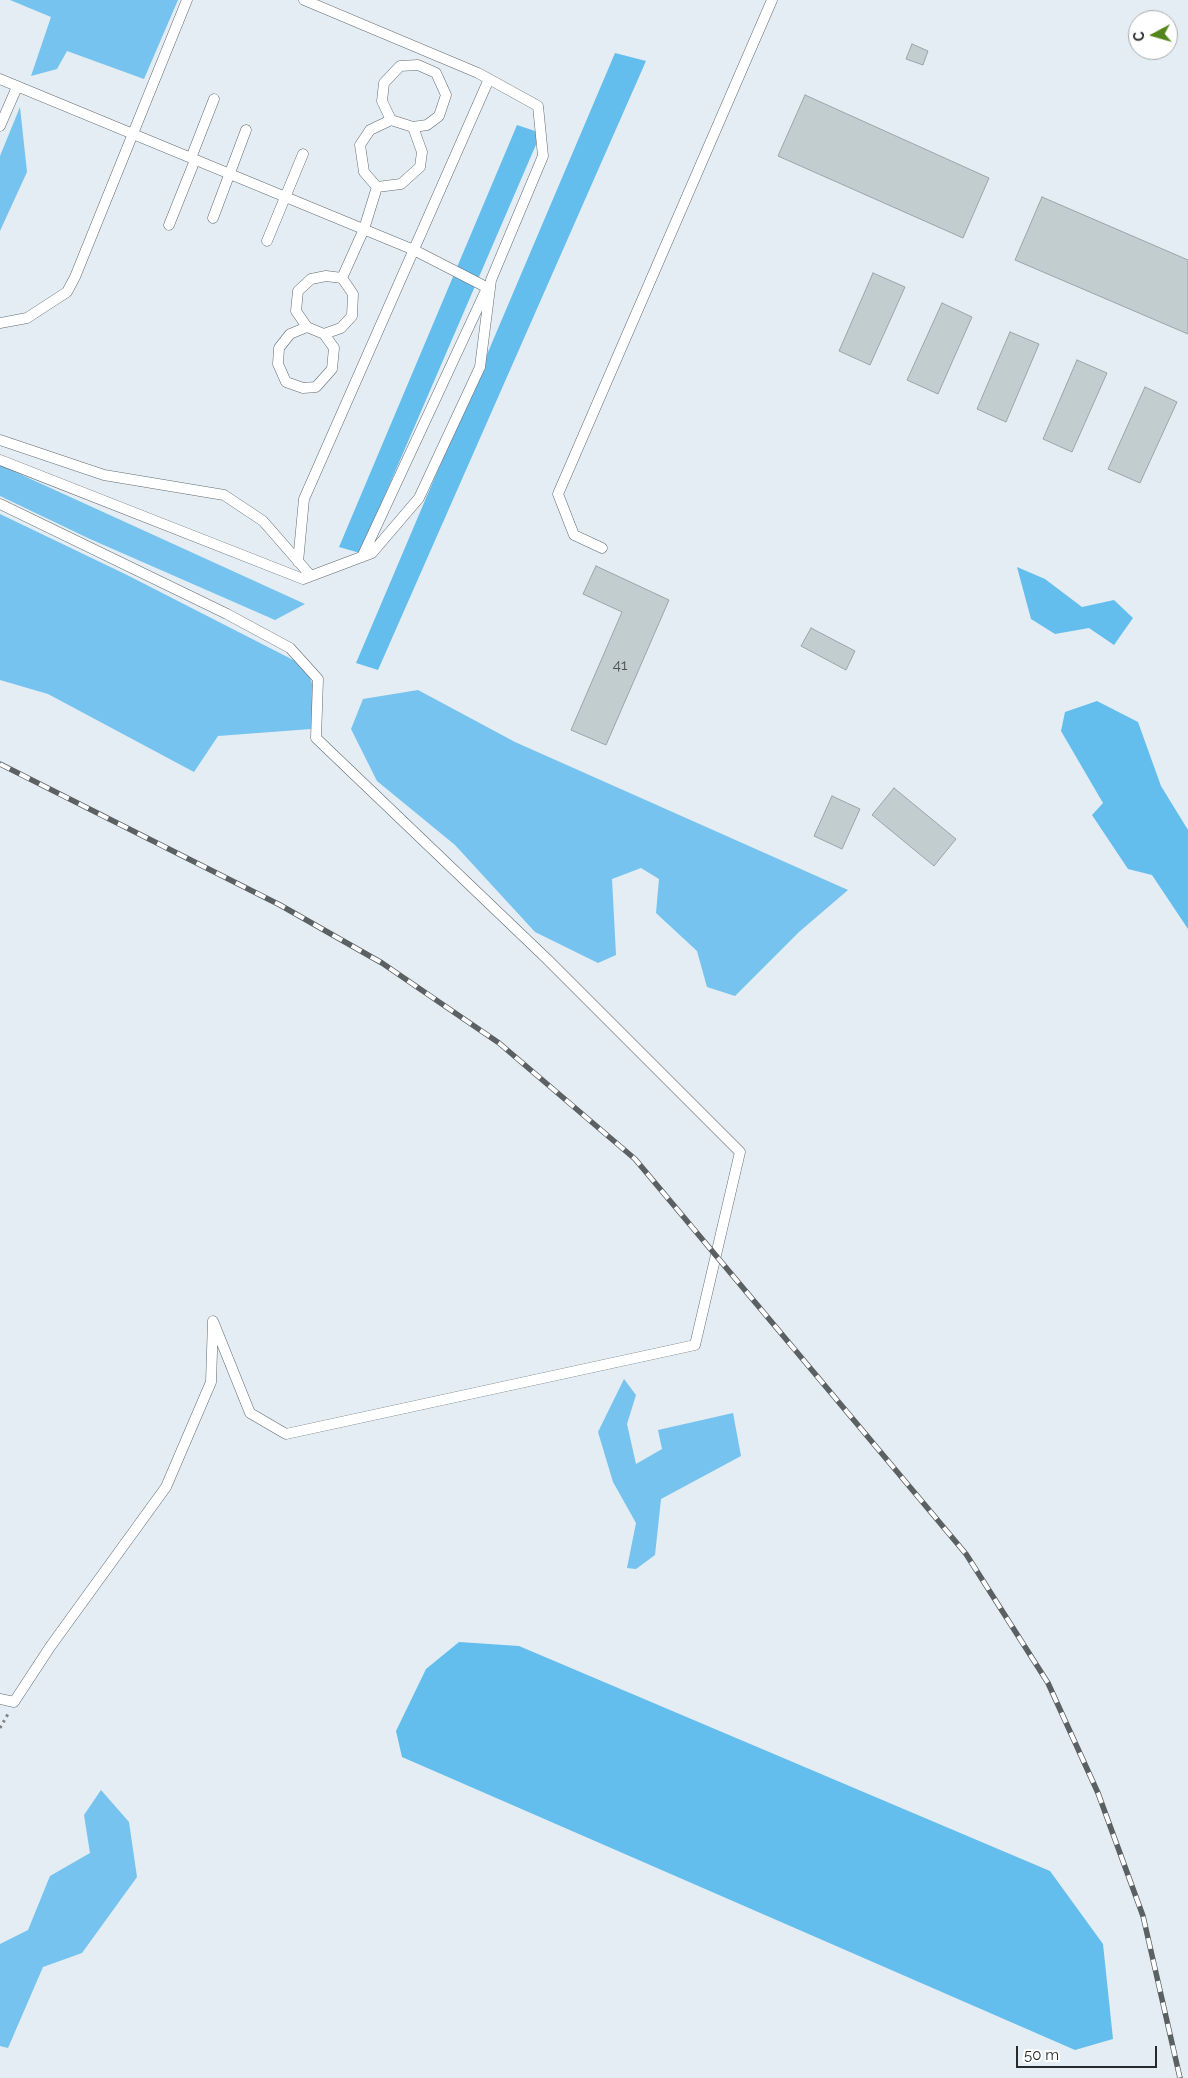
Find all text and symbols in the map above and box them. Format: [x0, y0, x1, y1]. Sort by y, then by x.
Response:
north arrow [1128, 10, 1178, 60]
text: С [1131, 31, 1148, 42]
house number: 41 [613, 656, 627, 674]
scale bar [1018, 2036, 1159, 2068]
text: 50 m [1024, 2046, 1059, 2064]

